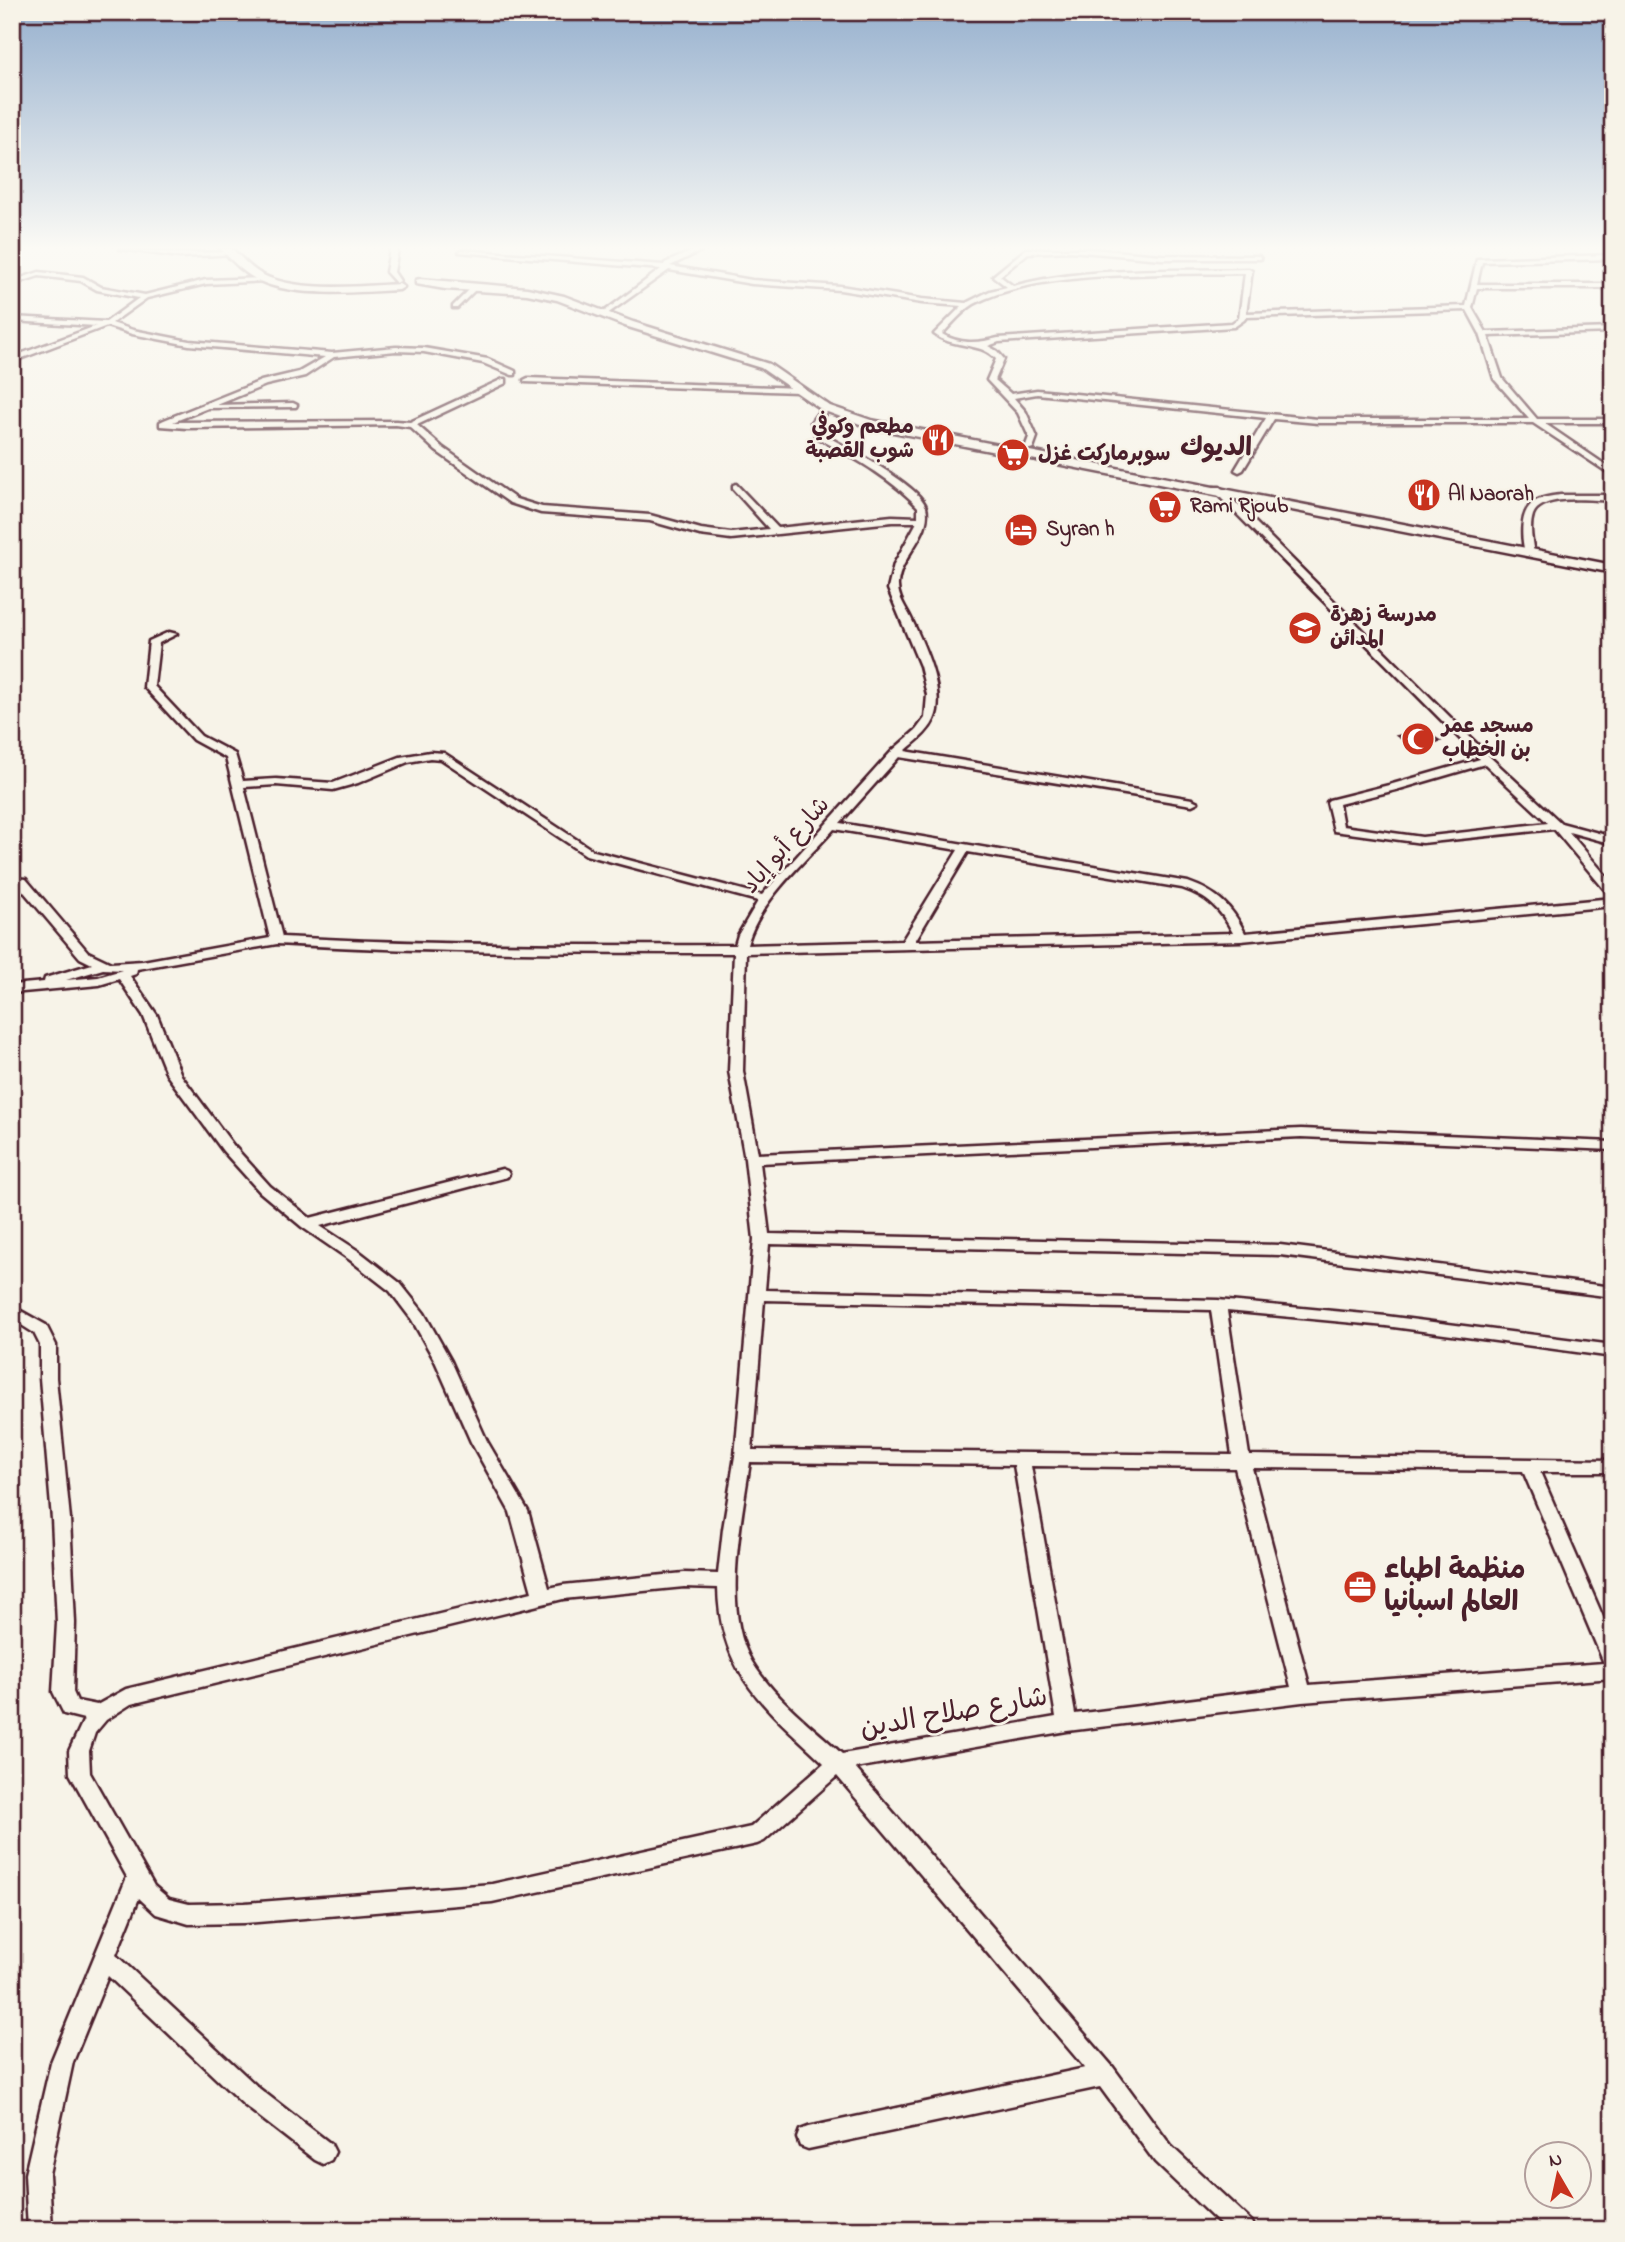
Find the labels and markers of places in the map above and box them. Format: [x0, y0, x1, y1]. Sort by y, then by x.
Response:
place label: مطعم وكوفي شوب القصبة [805, 410, 914, 467]
restaurant icon: مطعم وكوفي شوب القصبة [919, 421, 957, 459]
supermarket icon: سوبرماركت غزل [994, 436, 1032, 474]
place label: سوبرماركت غزل [1038, 440, 1170, 470]
restaurant icon: Al Naorah [1405, 476, 1443, 514]
place label: Al Naorah [1448, 480, 1534, 510]
supermarket icon: Rami Rjoub [1146, 488, 1184, 526]
place label: Rami Rjoub [1190, 492, 1289, 522]
hotel icon: Syran h [1002, 511, 1040, 549]
place label: Syran h [1046, 515, 1115, 547]
place label: مدرسة زهرة المدائن [1330, 601, 1437, 655]
school or university icon: مدرسة زهرة المدائن [1286, 609, 1324, 647]
place label: مسجد عمر بن الخطاب [1440, 712, 1534, 766]
mosque icon: مسجد عمر بن الخطاب [1399, 720, 1437, 758]
place label: منظمة اطباء العالم اسبانيا [1384, 1551, 1526, 1624]
office icon: منظمة اطباء العالم اسبانيا [1341, 1568, 1379, 1606]

